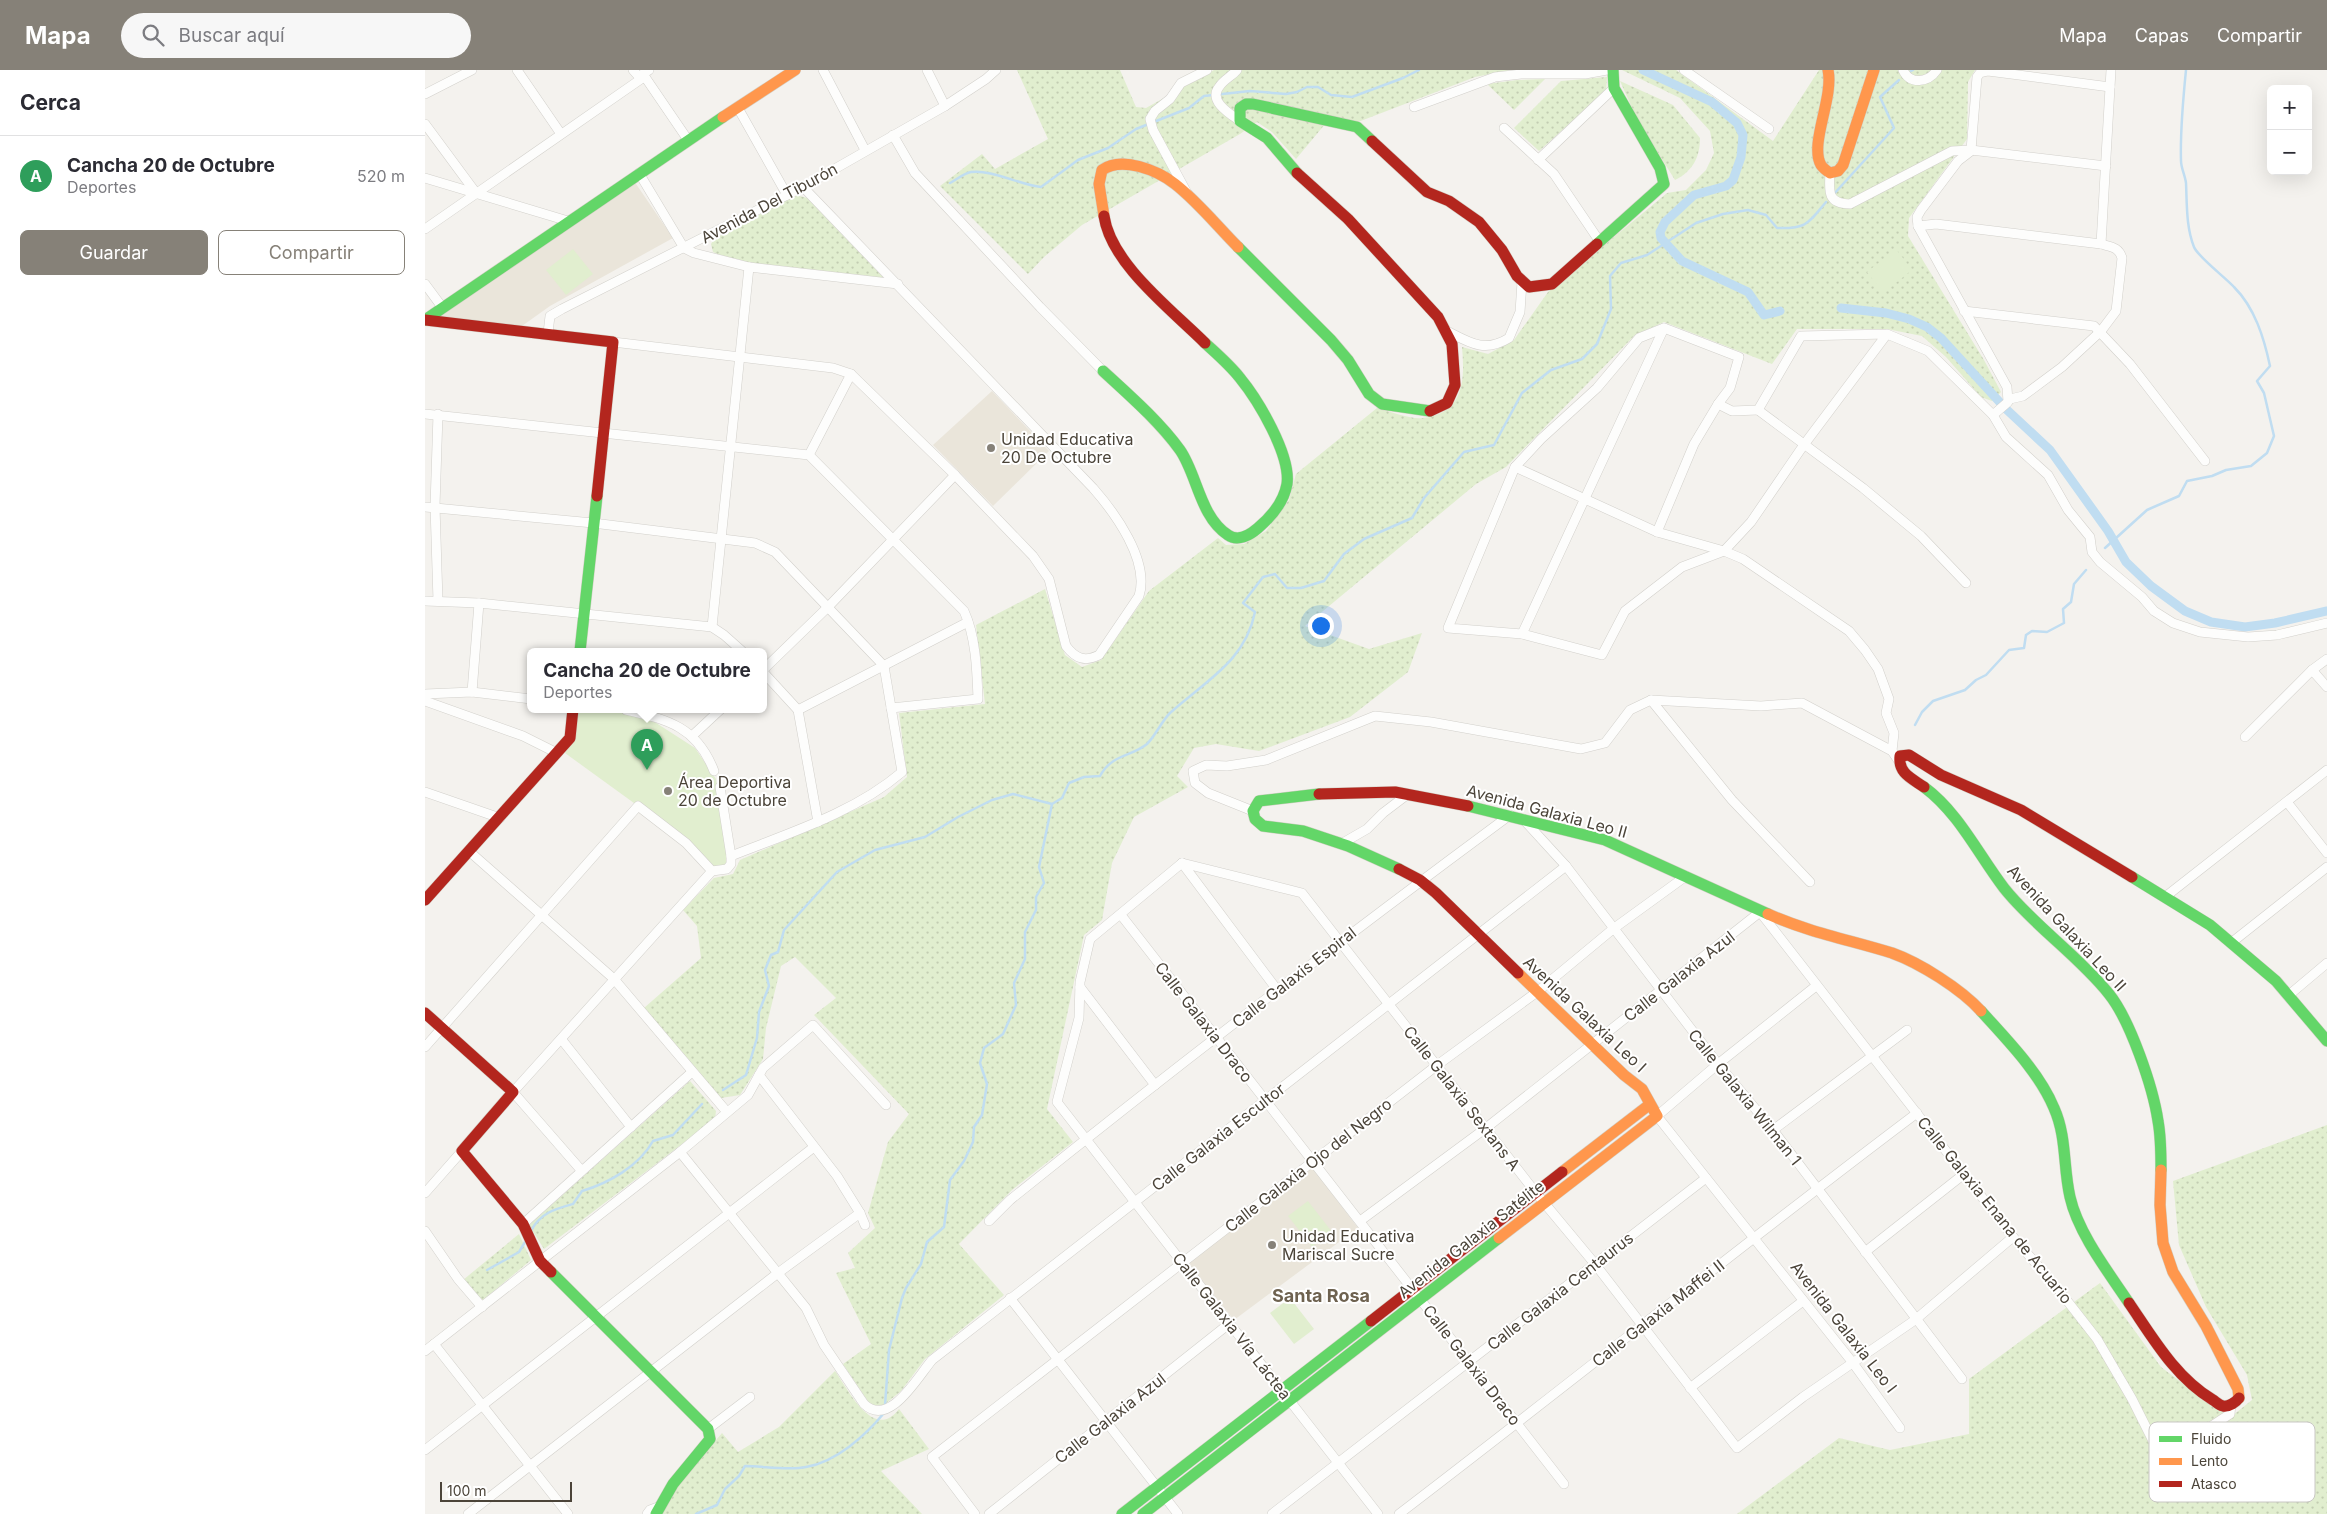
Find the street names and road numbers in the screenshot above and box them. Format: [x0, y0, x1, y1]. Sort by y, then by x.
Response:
street label: Avenida Del Tiburón [697, 158, 841, 248]
street label: Avenida Galaxia Leo II [1464, 780, 1630, 842]
street label: Avenida Galaxia Leo II [2003, 861, 2131, 995]
street label: Calle Galaxis Espiral [1228, 922, 1360, 1032]
street label: Calle Galaxia Azul [1620, 926, 1738, 1026]
street label: Avenida Galaxia Leo I [1519, 952, 1651, 1076]
street label: Calle Galaxia Draco [1151, 958, 1257, 1086]
street label: Calle Galaxia Sextans A [1399, 1022, 1525, 1174]
street label: Calle Galaxia Wilman 1 [1684, 1025, 1806, 1169]
street label: Calle Galaxia Escultor [1147, 1079, 1289, 1195]
street label: Calle Galaxia Ojo del Negro [1221, 1094, 1395, 1236]
street label: Calle Galaxia Enana de Acuario [1913, 1112, 2077, 1308]
street label: Avenida Galaxia Satélite [1394, 1176, 1548, 1302]
street label: Calle Galaxia Centaurus [1483, 1228, 1637, 1354]
street label: Calle Galaxia Vía Láctea [1168, 1248, 1296, 1404]
street label: Calle Galaxia Maffei II [1588, 1255, 1728, 1371]
street label: Avenida Galaxia Leo I [1786, 1257, 1902, 1397]
street label: Calle Galaxia Draco [1419, 1301, 1525, 1429]
street label: Calle Galaxia Azul [1051, 1368, 1169, 1468]

